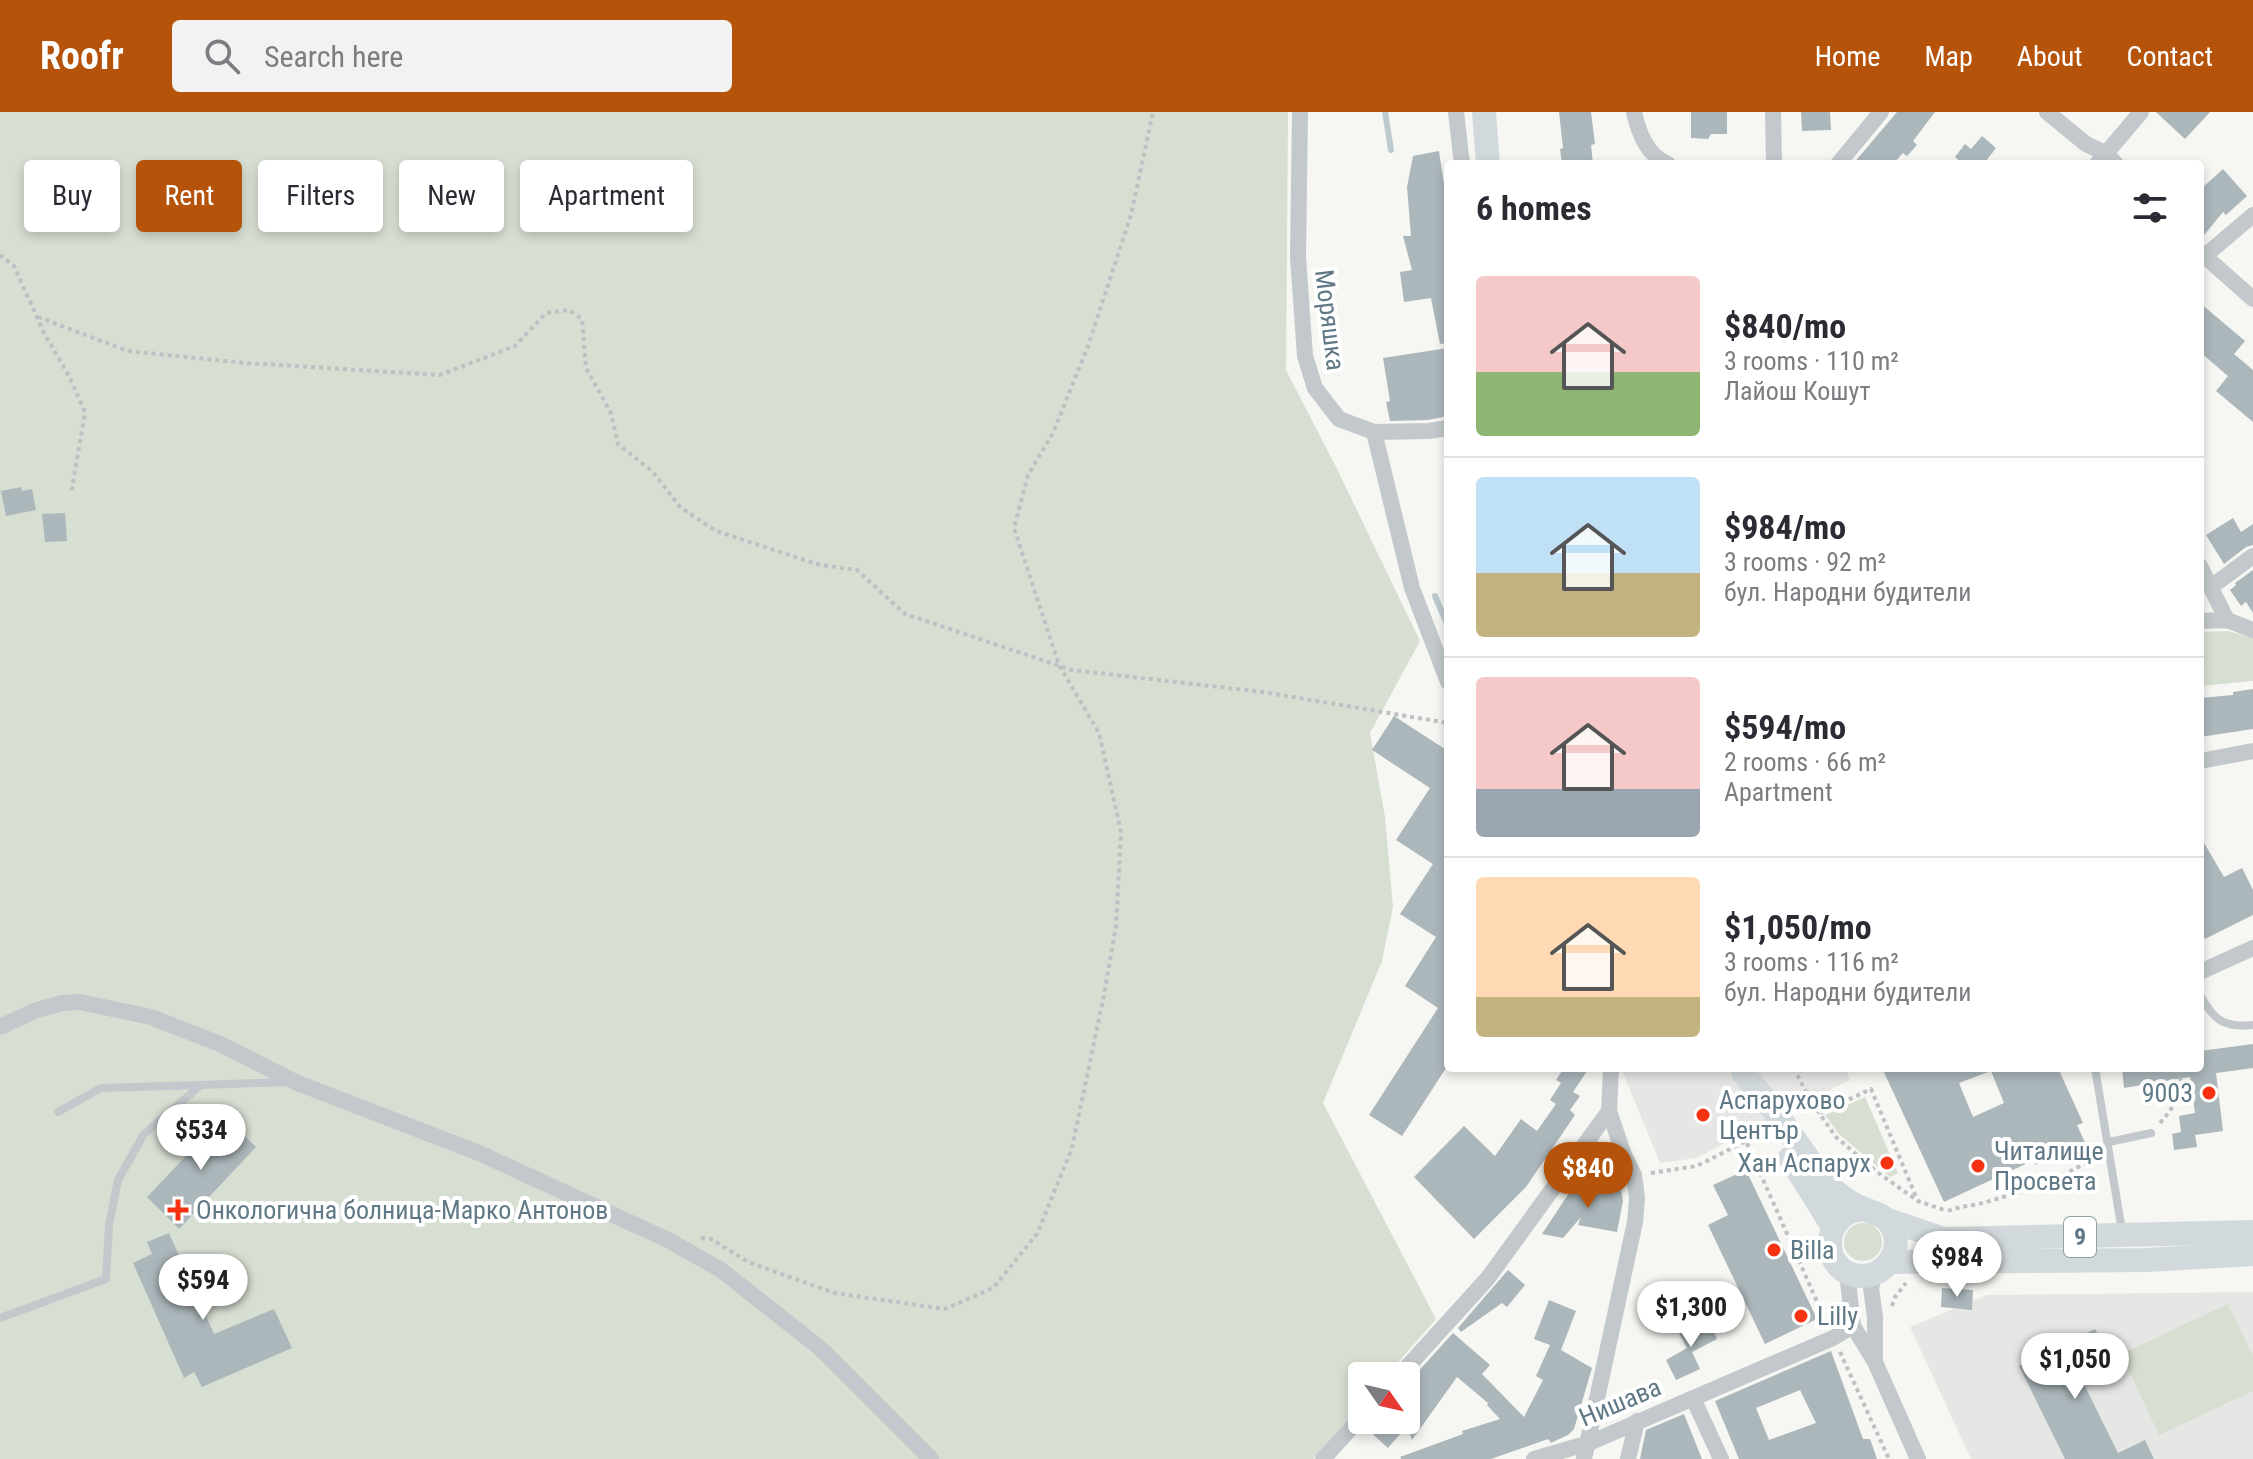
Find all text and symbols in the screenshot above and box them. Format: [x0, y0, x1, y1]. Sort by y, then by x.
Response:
search box [172, 20, 732, 92]
text: Roofr [40, 34, 124, 78]
icon: search [200, 34, 244, 78]
text: Search here [264, 39, 403, 74]
text: Home [1815, 40, 1880, 73]
text: Map [1924, 40, 1973, 73]
text: About [2017, 40, 2083, 73]
text: Contact [2127, 40, 2213, 73]
chip: Buy [24, 160, 120, 232]
chip: Rent [136, 160, 242, 232]
chip: Filters [258, 160, 383, 232]
chip: New [399, 160, 504, 232]
chip: Apartment [520, 160, 693, 232]
icon: filters [2128, 186, 2172, 230]
text: 6 homes [1476, 188, 1592, 228]
street label: Моряшка [1309, 268, 1351, 372]
text: $840/mo [1724, 306, 1846, 346]
icon: home [1540, 308, 1636, 404]
text: 3 rooms · 110 m² [1724, 346, 1899, 376]
text: Лайош Кошут [1724, 376, 1871, 406]
text: $984/mo [1724, 507, 1846, 547]
icon: home [1540, 509, 1636, 605]
text: 3 rooms · 92 m² [1724, 547, 1886, 577]
text: бул. Народни будители [1724, 577, 1972, 607]
text: $594/mo [1724, 707, 1846, 747]
icon: home [1540, 709, 1636, 805]
text: 2 rooms · 66 m² [1724, 747, 1886, 777]
text: Apartment [1724, 777, 1833, 807]
text: $1,050/mo [1724, 907, 1872, 947]
icon: home [1540, 909, 1636, 1005]
text: 3 rooms · 116 m² [1724, 947, 1899, 977]
text: бул. Народни будители [1724, 977, 1972, 1007]
place label: 9003 [2142, 1078, 2193, 1108]
marker: 9003 [2200, 1084, 2218, 1102]
place label: Аспарухово Център [1719, 1085, 1846, 1145]
pin: $534 [154, 1104, 248, 1172]
marker: Аспарухово Център [1694, 1106, 1712, 1124]
text: $534 [175, 1115, 227, 1145]
place label: Читалище Просвета [1994, 1136, 2104, 1196]
pin: $840 [1541, 1142, 1635, 1210]
place label: Хан Аспарух [1737, 1148, 1871, 1178]
text: $840 [1562, 1153, 1614, 1183]
marker: Хан Аспарух [1878, 1154, 1896, 1172]
marker: Читалище Просвета [1969, 1157, 1987, 1175]
place label: Онкологична болница-Марко Антонов [196, 1195, 608, 1225]
marker: Онкологична болница-Марко Антонов [167, 1199, 189, 1221]
road number: 9 [2064, 1217, 2096, 1257]
pin: $984 [1910, 1231, 2004, 1299]
place label: Billa [1790, 1235, 1835, 1265]
marker: Billa [1765, 1241, 1783, 1259]
text: $984 [1931, 1242, 1983, 1272]
pin: $594 [156, 1254, 250, 1322]
text: $594 [177, 1265, 229, 1295]
pin: $1,300 [1626, 1281, 1756, 1349]
text: $1,300 [1655, 1292, 1727, 1322]
place label: Lilly [1817, 1301, 1858, 1331]
marker: Lilly [1792, 1307, 1810, 1325]
pin: $1,050 [2010, 1333, 2140, 1401]
text: $1,050 [2039, 1344, 2111, 1374]
north arrow [1348, 1362, 1420, 1434]
map controls [1348, 1362, 1420, 1434]
street label: Нишава [1575, 1371, 1665, 1433]

